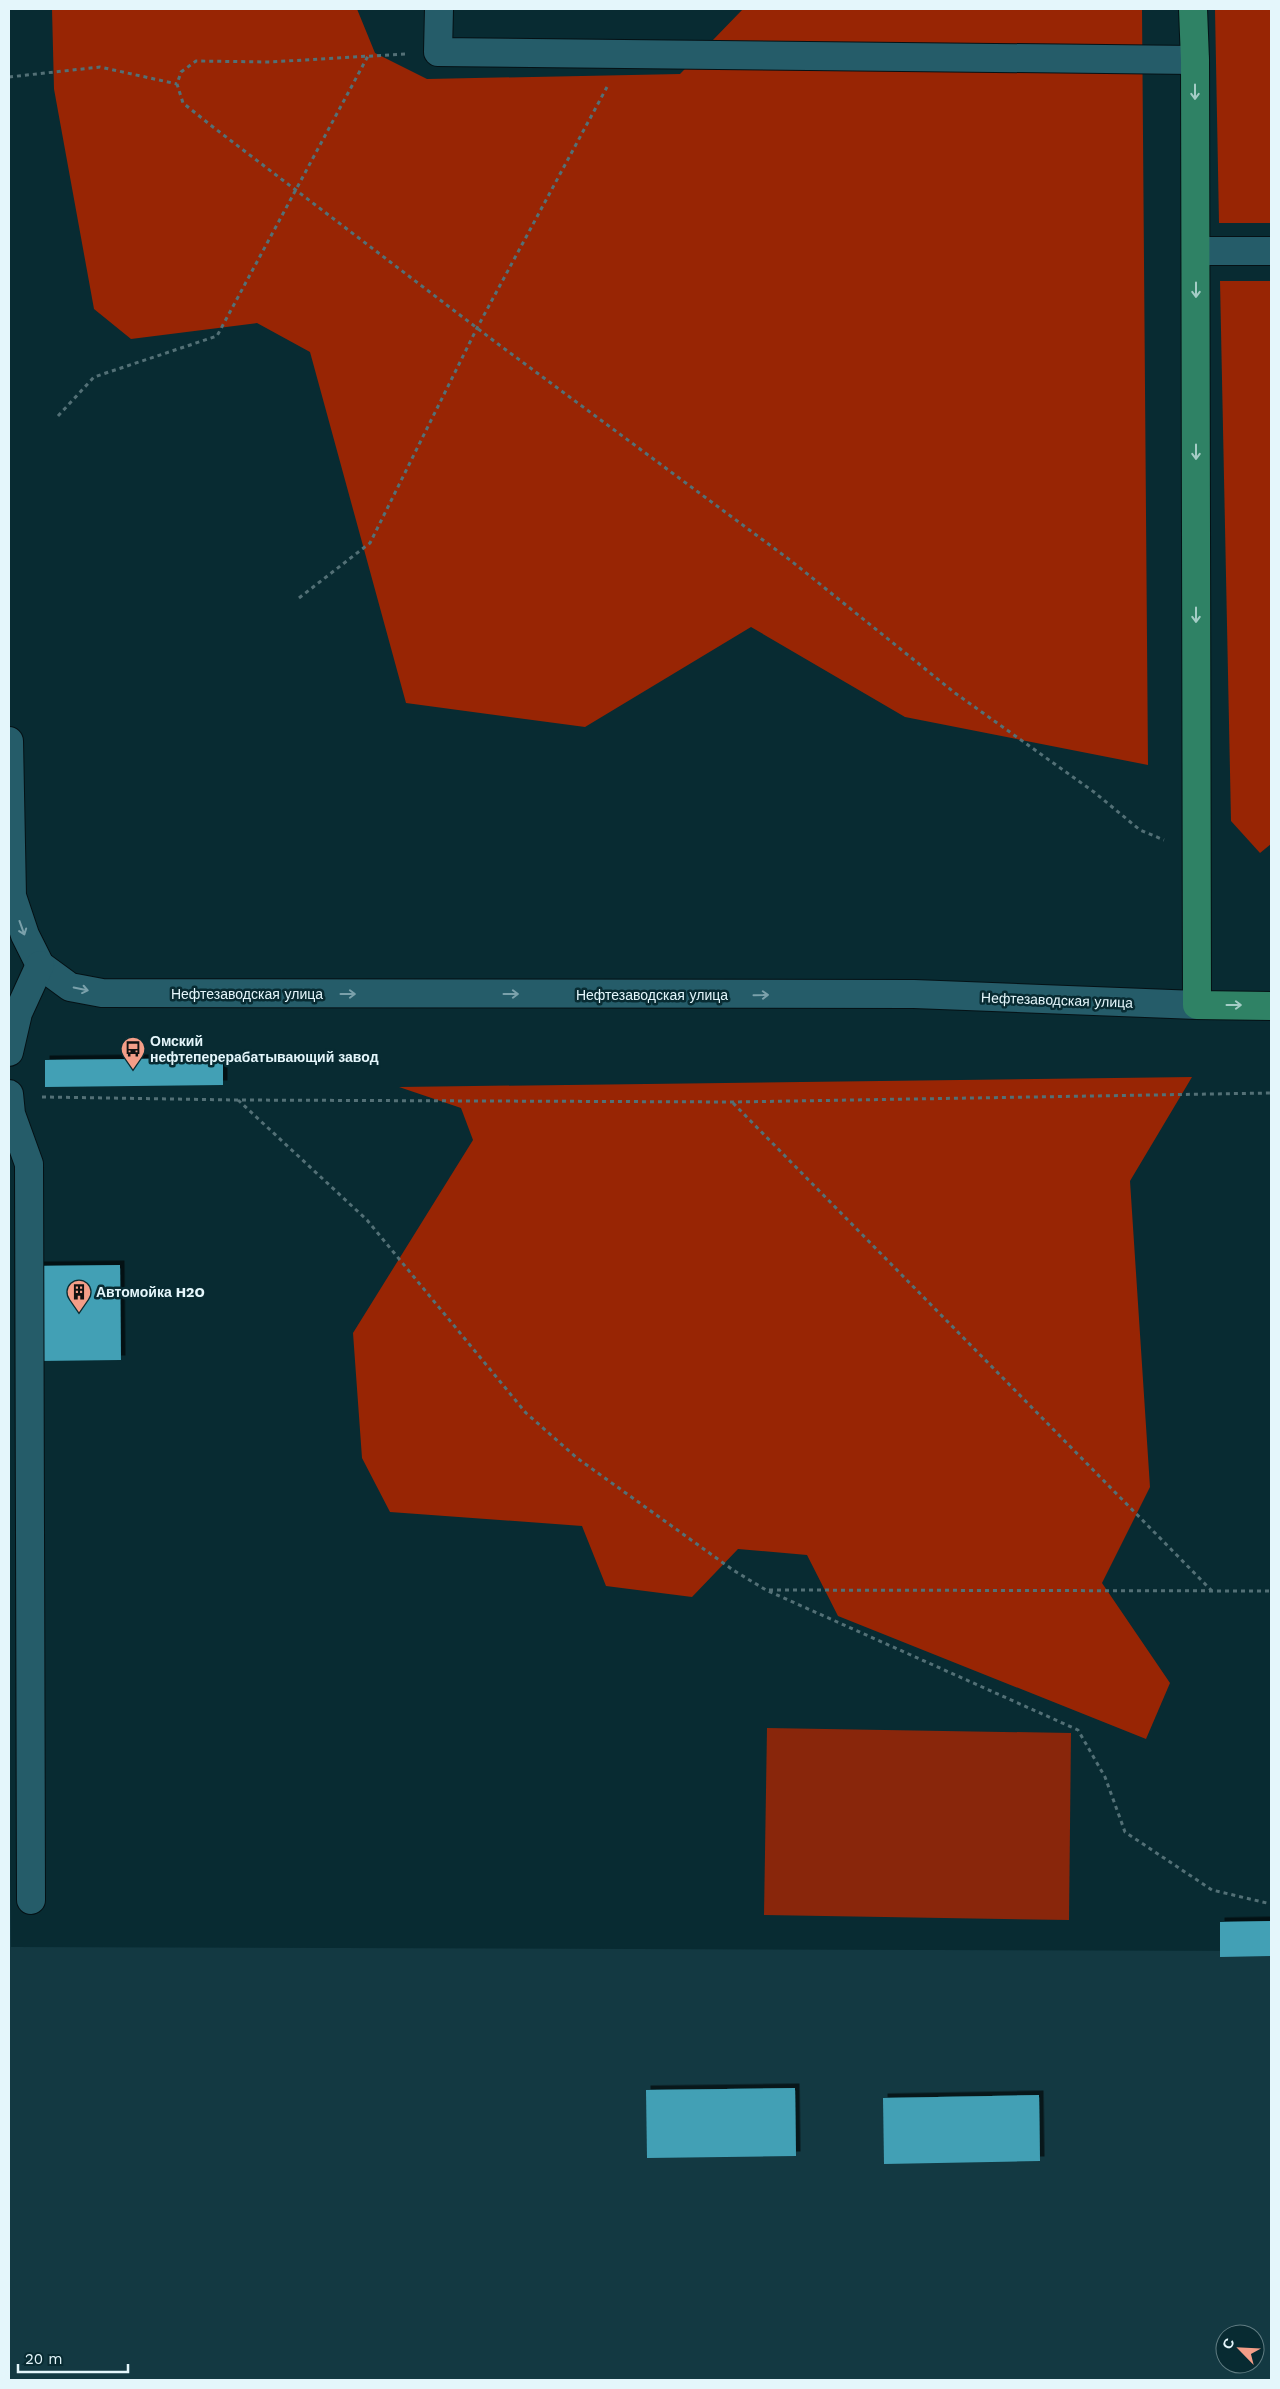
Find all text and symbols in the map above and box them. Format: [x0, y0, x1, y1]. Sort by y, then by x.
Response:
one-way arrow [1190, 84, 1200, 100]
one-way arrow [1191, 282, 1201, 298]
one-way arrow [1191, 444, 1201, 460]
one-way arrow [1191, 606, 1201, 623]
one-way arrow [18, 919, 27, 935]
one-way arrow [73, 985, 89, 994]
street label: Нефтезаводская улица [171, 986, 323, 1002]
street label: Нефтезаводская улица [576, 987, 728, 1003]
one-way arrow [340, 989, 356, 999]
one-way arrow [502, 989, 518, 999]
street label: Нефтезаводская улица [981, 989, 1133, 1011]
one-way arrow [752, 990, 768, 1000]
one-way arrow [1226, 1000, 1242, 1010]
place label: Омский нефтеперерабатывающий завод [150, 1033, 379, 1065]
bus stop icon: Омский нефтеперерабатывающий завод [120, 1036, 146, 1070]
building icon: Автомойка H2O [66, 1279, 92, 1313]
place label: Автомойка H2O [96, 1284, 205, 1300]
north arrow [1215, 2324, 1265, 2374]
text: С [1219, 2336, 1237, 2352]
scale bar [18, 2342, 128, 2374]
text: 20 m [25, 2350, 63, 2368]

